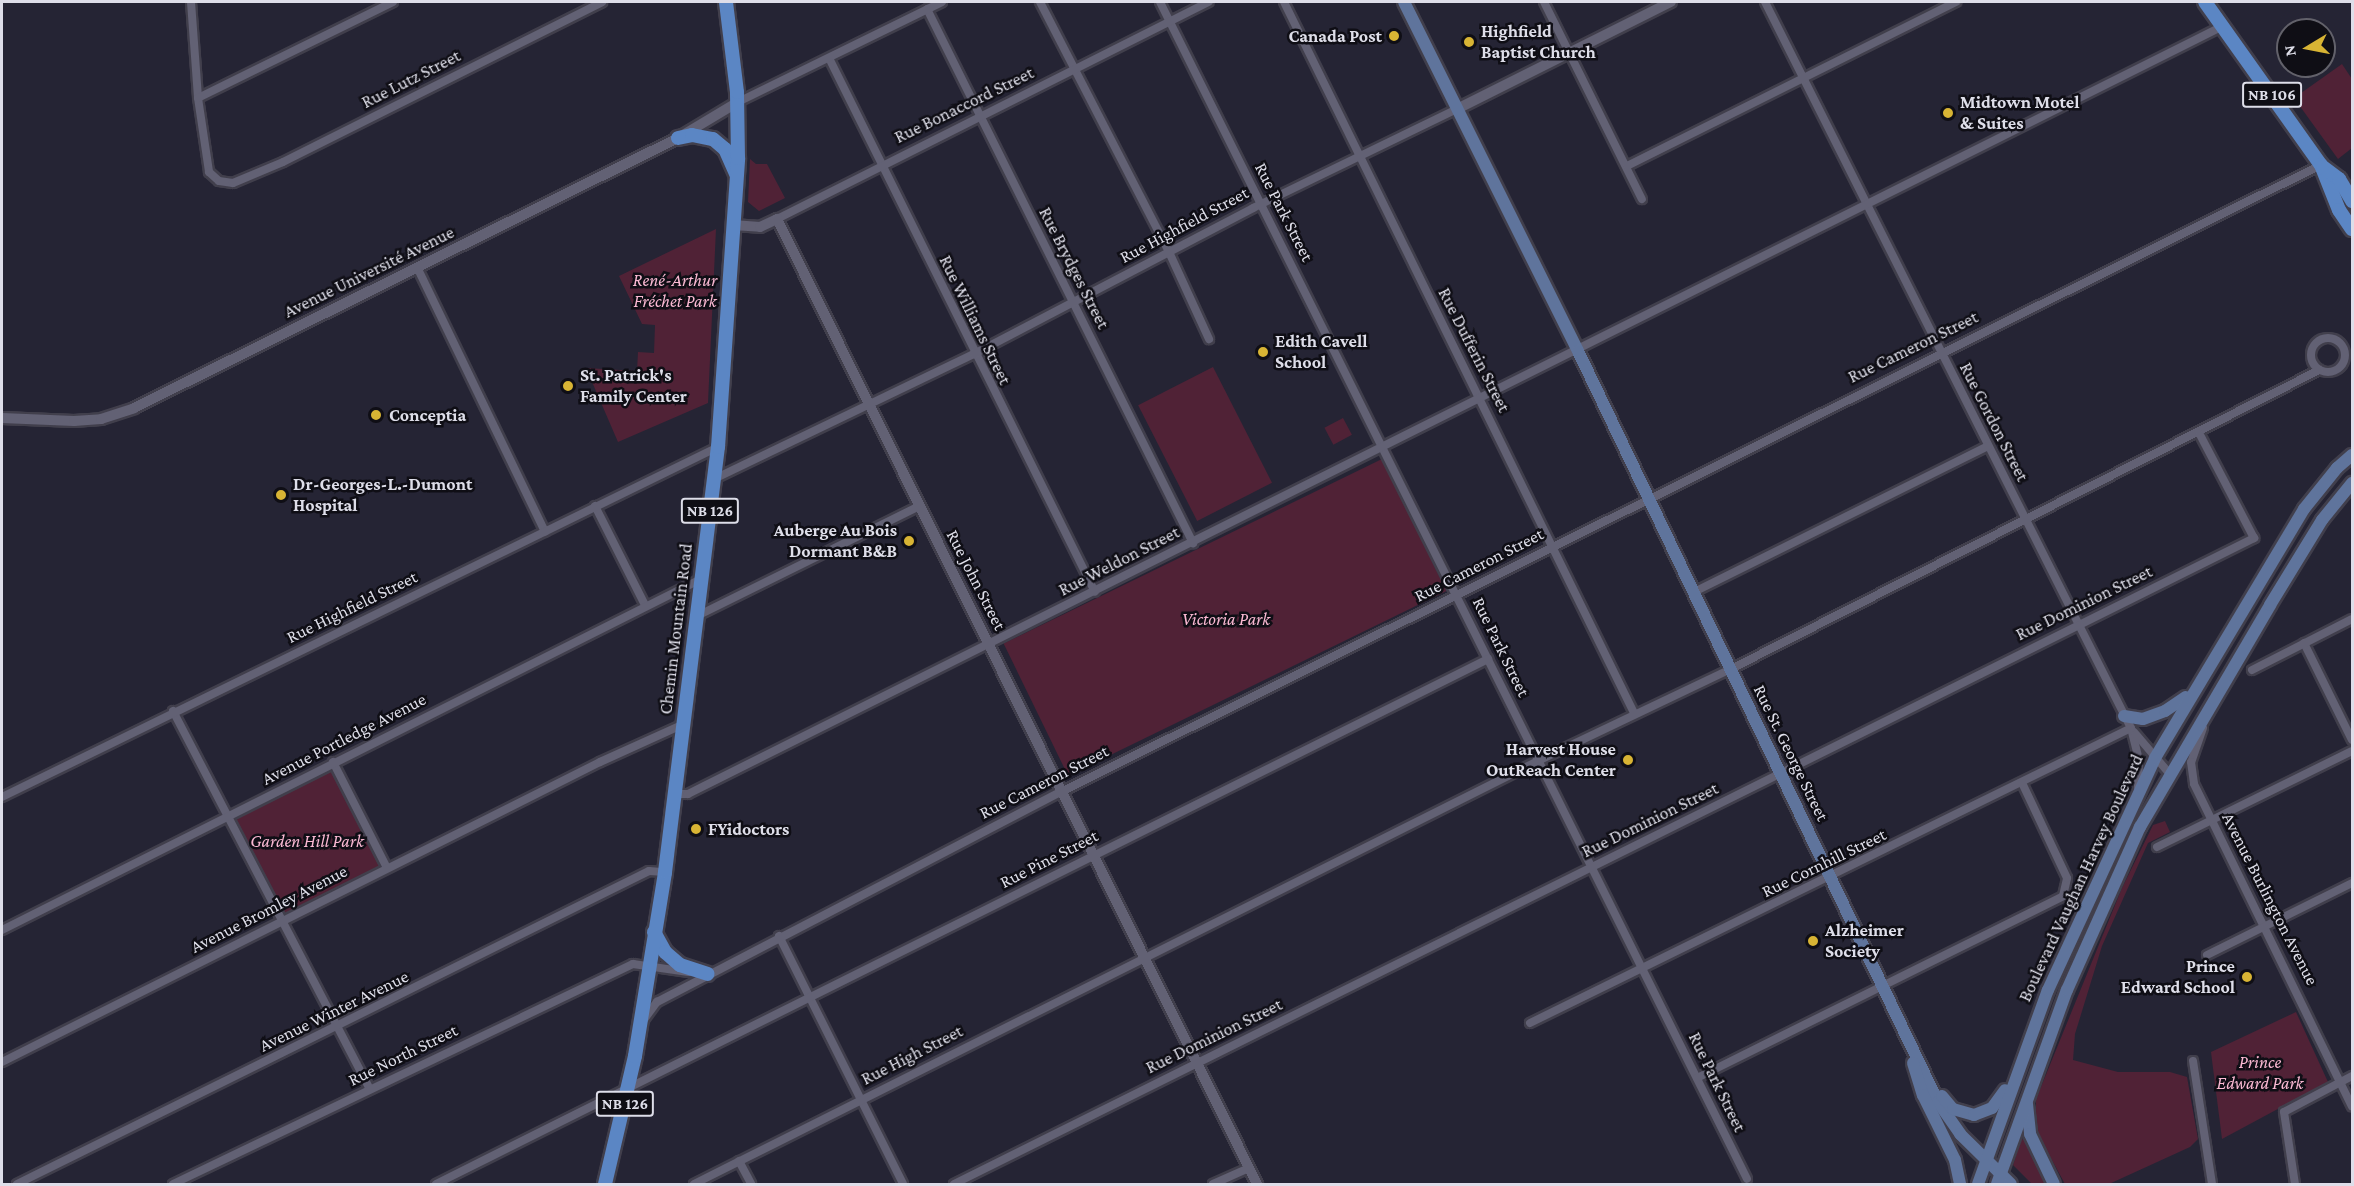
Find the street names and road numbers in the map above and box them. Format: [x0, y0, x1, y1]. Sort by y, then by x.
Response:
street label: Rue Lutz Street [358, 45, 464, 113]
street label: Rue Bonaccord Street [891, 62, 1037, 148]
road number: NB 106 [2242, 82, 2302, 108]
street label: Rue Park Street [1250, 159, 1318, 265]
street label: Rue Highfield Street [1116, 182, 1252, 268]
street label: Rue Brydges Street [1034, 204, 1114, 332]
street label: Avenue Université Avenue [280, 221, 458, 323]
street label: Rue Williams Street [934, 252, 1016, 388]
street label: Rue Dufferin Street [1433, 284, 1515, 416]
street label: Rue Cameron Street [1844, 306, 1982, 388]
street label: Rue Gordon Street [1955, 359, 2033, 485]
road number: NB 126 [680, 498, 740, 524]
street label: Rue Weldon Street [1055, 521, 1183, 601]
street label: Rue Cameron Street [1411, 523, 1547, 607]
street label: Rue John Street [941, 526, 1011, 634]
street label: Chemin Mountain Road [655, 542, 697, 716]
street label: Rue Dominion Street [2012, 561, 2156, 645]
street label: Rue Highfield Street [283, 566, 421, 648]
street label: Rue Park Street [1468, 594, 1534, 700]
street label: Rue St. George Street [1749, 681, 1833, 825]
street label: Avenue Portledge Avenue [258, 688, 430, 790]
street label: Rue Cameron Street [976, 740, 1112, 824]
street label: Boulevard Vaughan Harvey Boulevard [2014, 751, 2148, 1005]
street label: Rue Dominion Street [1578, 778, 1722, 862]
street label: Avenue Burlington Avenue [2217, 809, 2323, 989]
street label: Rue Cornhill Street [1758, 824, 1890, 902]
street label: Rue Pine Street [996, 825, 1102, 893]
street label: Avenue Bromley Avenue [187, 860, 351, 958]
street label: Avenue Winter Avenue [256, 965, 412, 1057]
street label: Rue Dominion Street [1142, 994, 1286, 1078]
street label: Rue North Street [345, 1019, 461, 1091]
street label: Rue High Street [858, 1020, 966, 1090]
street label: Rue Park Street [1684, 1029, 1750, 1135]
road number: NB 126 [595, 1091, 655, 1117]

